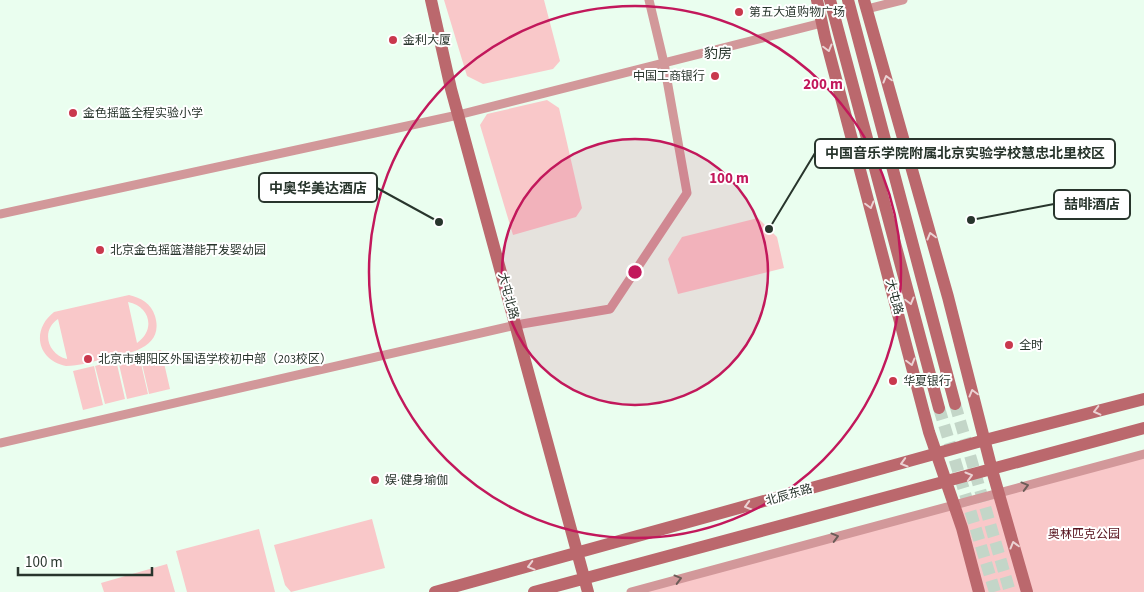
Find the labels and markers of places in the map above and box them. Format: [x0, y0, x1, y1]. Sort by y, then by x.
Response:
place label: 第五大道购物广场 [749, 4, 845, 21]
marker: 第五大道购物广场 [733, 6, 745, 18]
place label: 金利大厦 [403, 32, 451, 49]
marker: 金利大厦 [387, 34, 399, 46]
place label: 中国工商银行 [633, 68, 705, 85]
marker: 中国工商银行 [709, 70, 721, 82]
place label: 金色摇篮全程实验小学 [83, 105, 203, 122]
marker: 金色摇篮全程实验小学 [67, 107, 79, 119]
callout: 中国音乐学院附属北京实验学校慧忠北里校区 [815, 139, 1115, 168]
callout: 中奥华美达酒店 [259, 173, 377, 202]
callout: 喆啡酒店 [1054, 190, 1130, 219]
place label: 北京金色摇篮潜能开发婴幼园 [110, 242, 266, 259]
marker: 北京金色摇篮潜能开发婴幼园 [94, 244, 106, 256]
centre of rings [626, 263, 644, 281]
place label: 全时 [1019, 337, 1043, 354]
marker: 全时 [1003, 339, 1015, 351]
place label: 北京市朝阳区外国语学校初中部（203校区） [98, 351, 332, 368]
marker: 北京市朝阳区外国语学校初中部（203校区） [82, 353, 94, 365]
place label: 华夏银行 [903, 373, 951, 390]
marker: 华夏银行 [887, 375, 899, 387]
place label: 娱·健身瑜伽 [385, 472, 448, 489]
marker: 娱·健身瑜伽 [369, 474, 381, 486]

